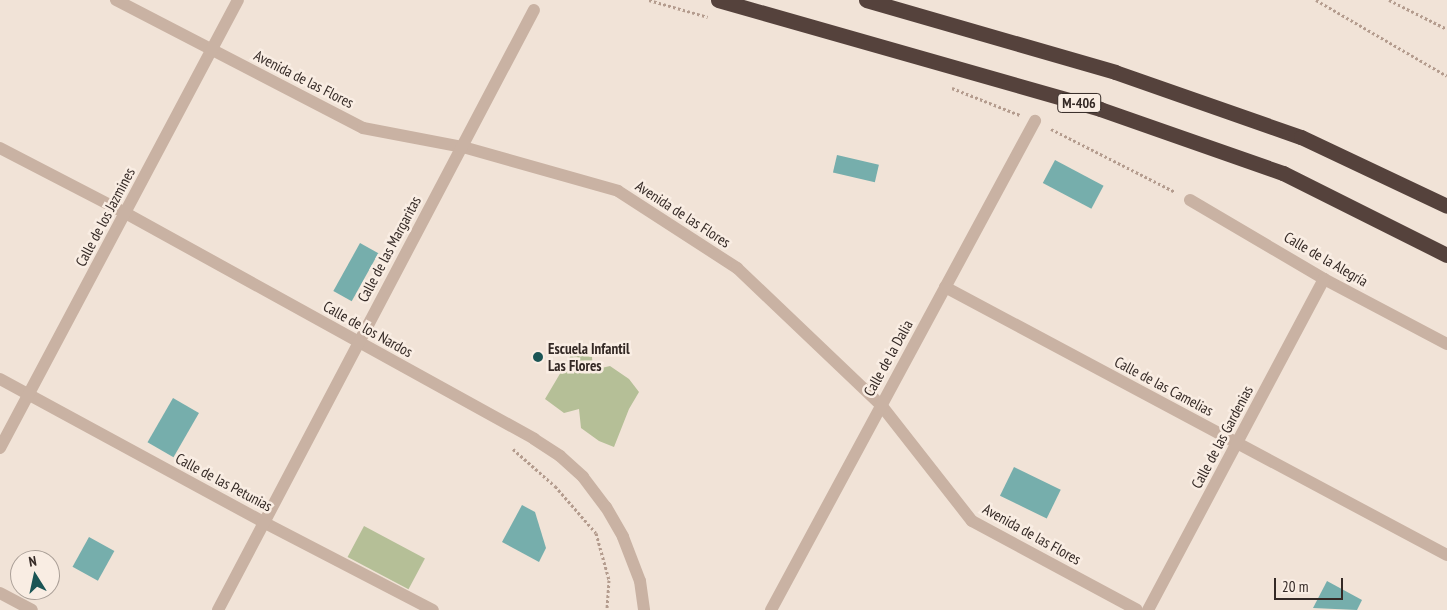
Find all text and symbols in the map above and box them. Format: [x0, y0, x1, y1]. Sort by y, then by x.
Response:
street label: Avenida de las Flores [251, 46, 357, 112]
road number: M-406 [1056, 92, 1102, 115]
street label: Calle de los Jazmines [71, 165, 139, 269]
street label: Avenida de las Flores [632, 177, 734, 251]
street label: Calle de las Margaritas [354, 193, 424, 305]
street label: Calle de la Alegría [1281, 228, 1371, 290]
street label: Calle de los Nardos [320, 297, 416, 361]
street label: Calle de la Dalia [860, 317, 916, 399]
place label: Escuela Infantil Las Flores [548, 339, 630, 374]
marker: Escuela Infantil Las Flores [532, 351, 544, 363]
street label: Calle de las Camelias [1112, 352, 1216, 420]
street label: Calle de las Gardenias [1187, 383, 1257, 491]
street label: Calle de las Petunias [173, 449, 275, 515]
street label: Avenida de las Flores [980, 500, 1084, 568]
north arrow [10, 550, 60, 600]
text: N [27, 552, 38, 571]
scale bar [1277, 568, 1346, 600]
text: 20 m [1282, 577, 1308, 596]

